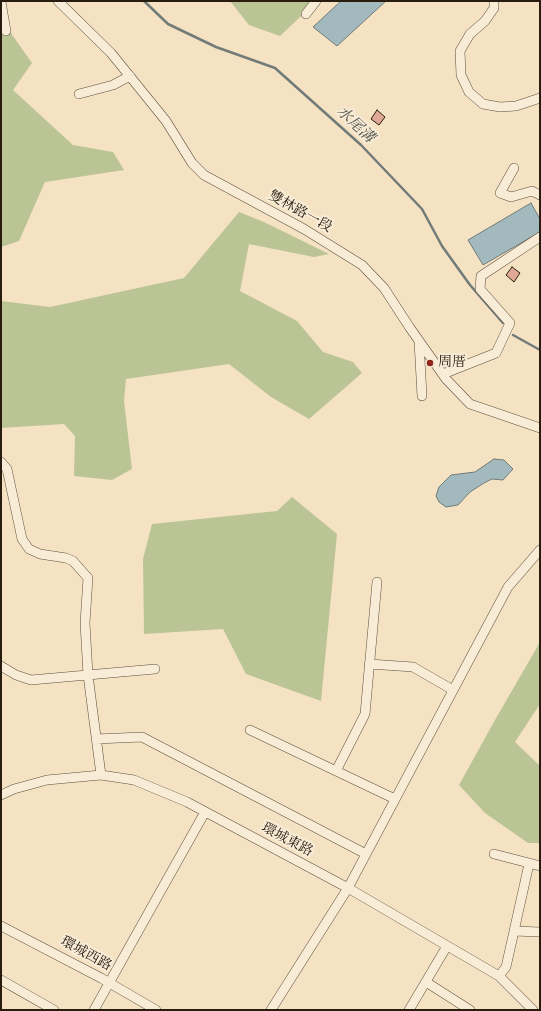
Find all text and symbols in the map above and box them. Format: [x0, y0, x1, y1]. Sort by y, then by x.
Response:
water label: 水尾溝 [332, 103, 378, 147]
street label: 雙林路一段 [265, 188, 335, 236]
place label: 周厝 [438, 355, 466, 371]
marker: 周厝 [425, 358, 435, 368]
street label: 環城東路 [258, 819, 316, 861]
street label: 環城西路 [57, 933, 115, 975]

